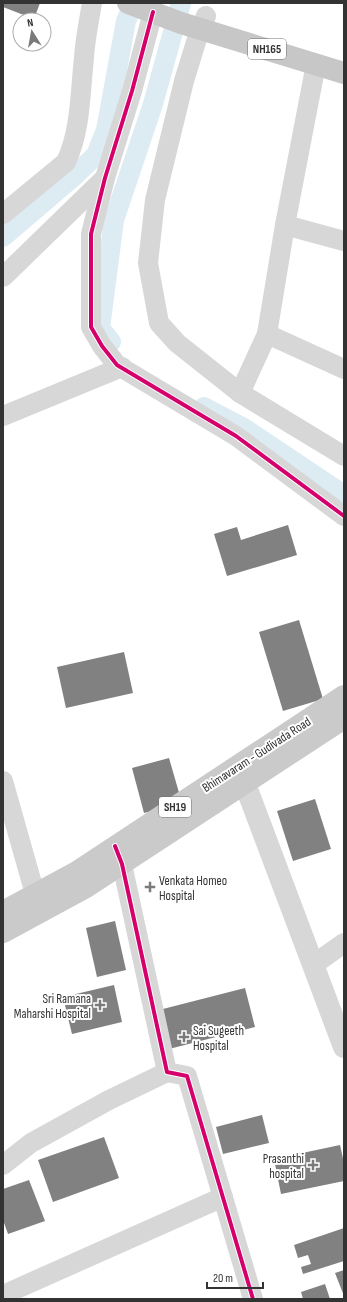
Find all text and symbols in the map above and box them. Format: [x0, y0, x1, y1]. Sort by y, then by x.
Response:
north arrow [12, 12, 52, 52]
text: N [26, 16, 34, 30]
road number: NH165 [248, 39, 286, 59]
street label: Bhimavaram - Gudivada Road [199, 714, 314, 796]
road number: SH19 [159, 797, 191, 817]
place label: Venkata Homeo Hospital [159, 873, 227, 904]
marker: Venkata Homeo Hospital [144, 881, 156, 893]
place label: Sri Ramana Maharshi Hospital [14, 991, 91, 1022]
marker: Sri Ramana Maharshi Hospital [94, 999, 106, 1011]
place label: Sai Sugeeth Hospital [193, 1023, 244, 1054]
marker: Sai Sugeeth Hospital [178, 1031, 190, 1043]
place label: Prasanthi hospital [263, 1151, 304, 1182]
marker: Prasanthi hospital [307, 1159, 319, 1171]
scale bar [207, 1264, 263, 1290]
text: 20 m [213, 1271, 233, 1286]

